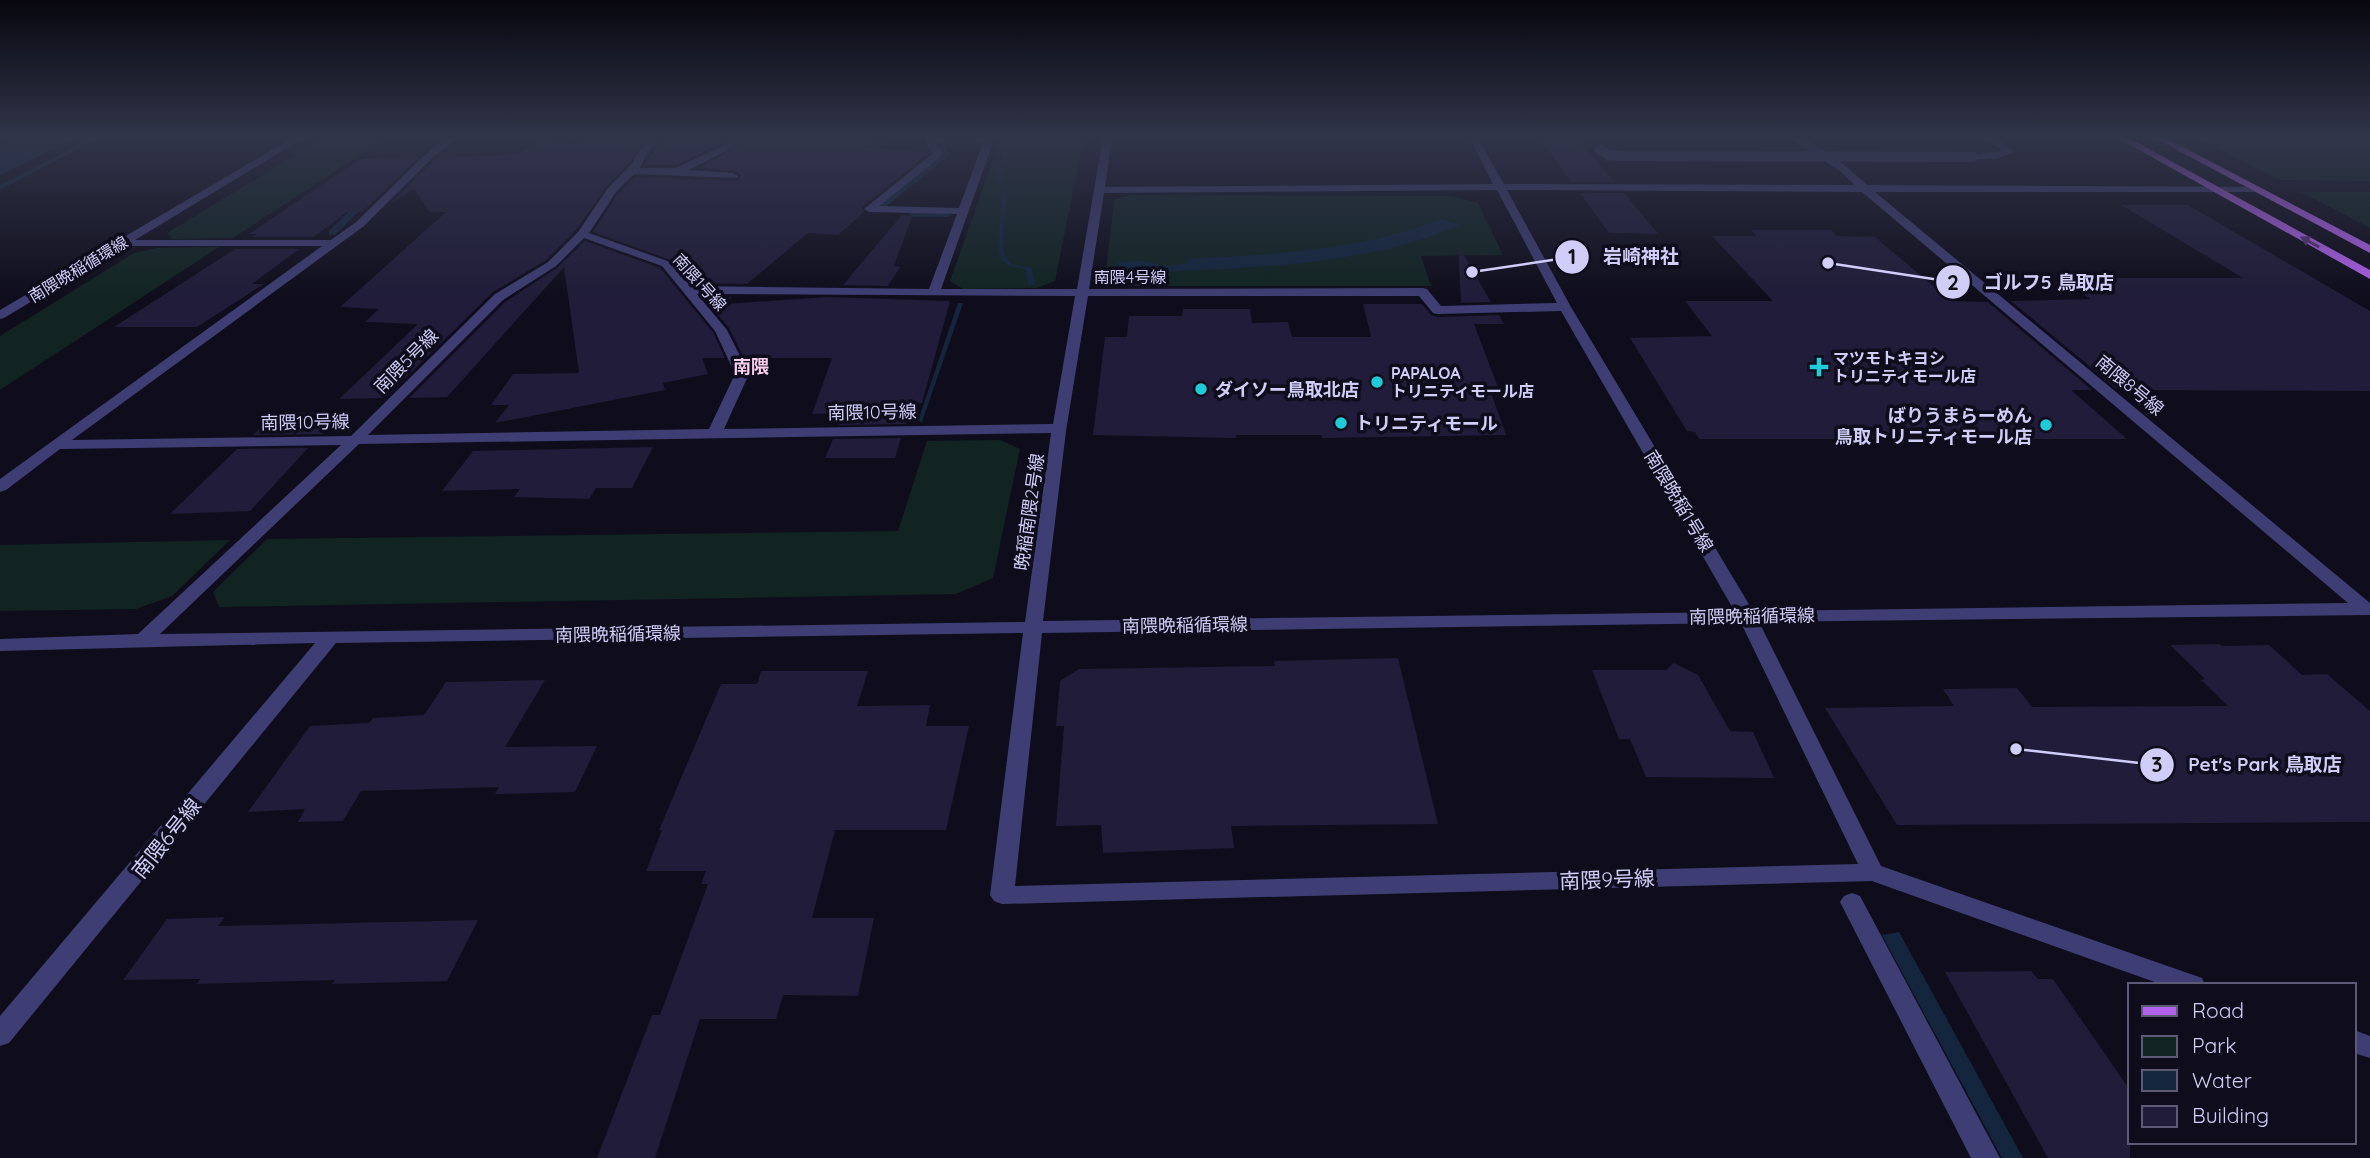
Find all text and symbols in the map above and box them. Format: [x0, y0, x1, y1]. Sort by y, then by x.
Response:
street label: 南隈晩稲循環線 [25, 232, 131, 306]
one-way arrow [2301, 236, 2320, 248]
callout: 岩崎神社 [1554, 237, 1693, 277]
text: 1 [1568, 243, 1576, 269]
text: 岩崎神社 [1603, 244, 1679, 268]
street label: 南隈1号線 [669, 249, 731, 315]
callout: ゴルフ5 鳥取店 [1935, 262, 2129, 302]
street label: 南隈4号線 [1094, 267, 1166, 287]
text: 2 [1947, 269, 1959, 295]
text: ゴルフ5 鳥取店 [1984, 270, 2114, 294]
street label: 南隈5号線 [369, 324, 443, 398]
place label: マツモトキヨシ トリニティモール店 [1833, 348, 1976, 386]
street label: 南隈8号線 [2091, 350, 2169, 420]
district label: 南隈 [733, 355, 769, 378]
marker: マツモトキヨシ トリニティモール店 [1811, 359, 1827, 375]
place label: PAPALOA トリニティモール店 [1391, 363, 1534, 401]
marker: PAPALOA トリニティモール店 [1369, 374, 1385, 390]
place label: ダイソー鳥取北店 [1215, 378, 1359, 401]
marker: ダイソー鳥取北店 [1193, 381, 1209, 397]
street label: 南隈10号線 [827, 400, 917, 424]
place label: ばりうまらーめん 鳥取トリニティモール店 [1835, 404, 2032, 448]
street label: 南隈10号線 [260, 410, 350, 434]
place label: トリニティモール [1355, 412, 1498, 435]
marker: トリニティモール [1333, 415, 1349, 431]
marker: ばりうまらーめん 鳥取トリニティモール店 [2038, 417, 2054, 433]
street label: 南隈晩稲1号線 [1640, 446, 1718, 556]
street label: 晩稲南隈2号線 [1009, 452, 1049, 572]
street label: 南隈晩稲循環線 [1689, 603, 1815, 629]
street label: 南隈晩稲循環線 [1122, 612, 1248, 638]
street label: 南隈晩稲循環線 [555, 621, 681, 647]
callout: Pet's Park 鳥取店 [2140, 745, 2356, 785]
text: 3 [2151, 751, 2163, 777]
text: Pet's Park 鳥取店 [2188, 752, 2342, 776]
street label: 南隈6号線 [126, 793, 206, 883]
street label: 南隈9号線 [1559, 864, 1655, 894]
legend [2128, 983, 2356, 1144]
text: Road [2192, 997, 2244, 1023]
text: Park [2192, 1032, 2236, 1058]
text: Water [2192, 1067, 2252, 1093]
text: Building [2192, 1102, 2269, 1128]

